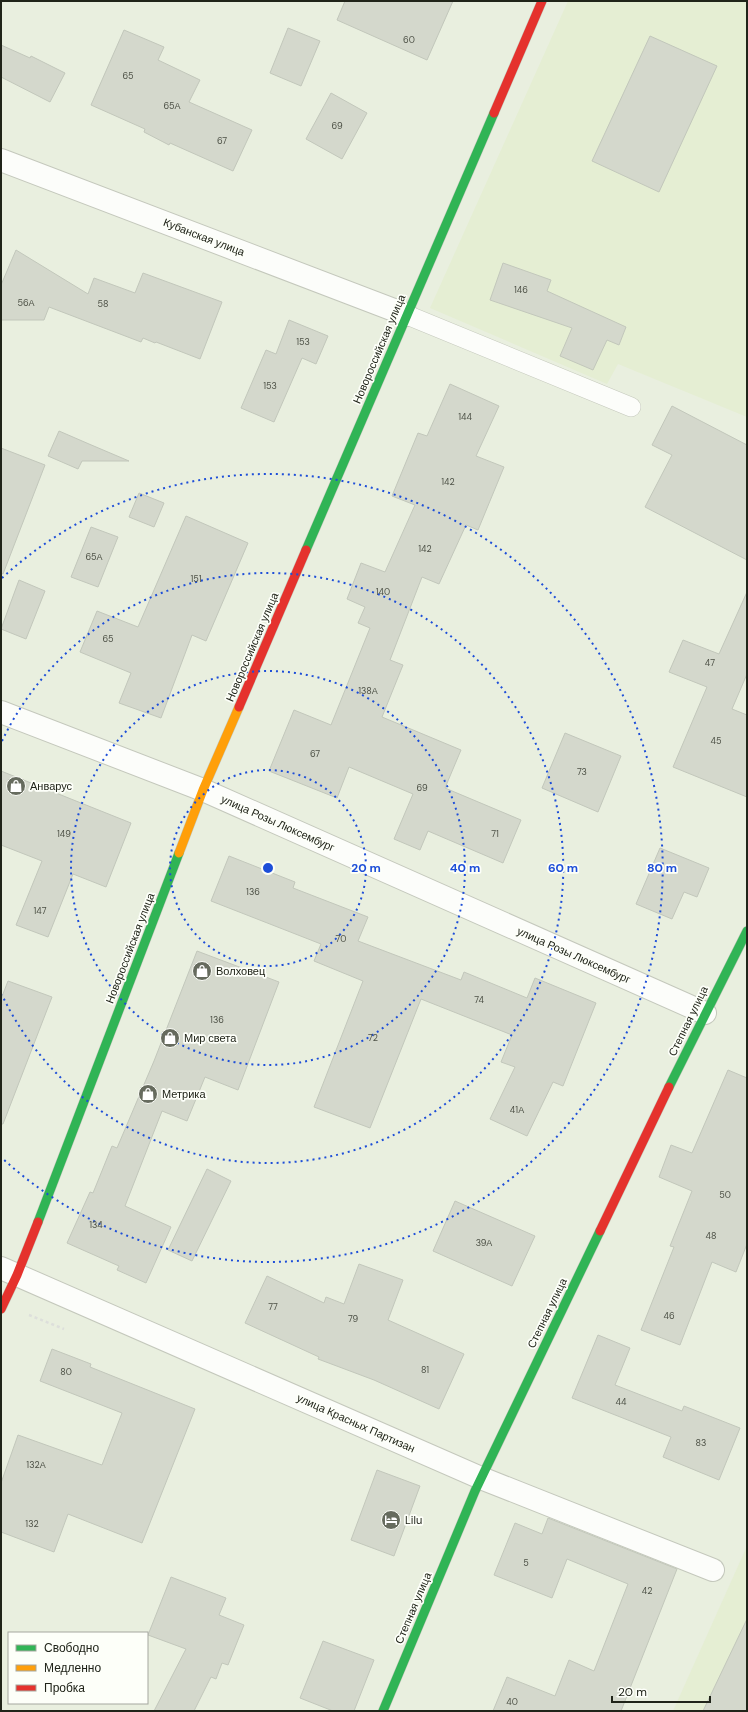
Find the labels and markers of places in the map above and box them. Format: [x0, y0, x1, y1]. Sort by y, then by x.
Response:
shop icon: Анварус [5, 775, 27, 797]
place label: Анварус [30, 779, 73, 793]
centre of rings [261, 861, 275, 875]
shop icon: Волховец [191, 960, 213, 982]
place label: Волховец [216, 964, 266, 978]
shop icon: Мир света [159, 1027, 181, 1049]
place label: Мир света [184, 1031, 237, 1045]
shop icon: Метрика [137, 1083, 159, 1105]
place label: Метрика [162, 1087, 206, 1101]
hotel icon: Lilu [380, 1509, 402, 1531]
place label: Lilu [405, 1513, 422, 1527]

